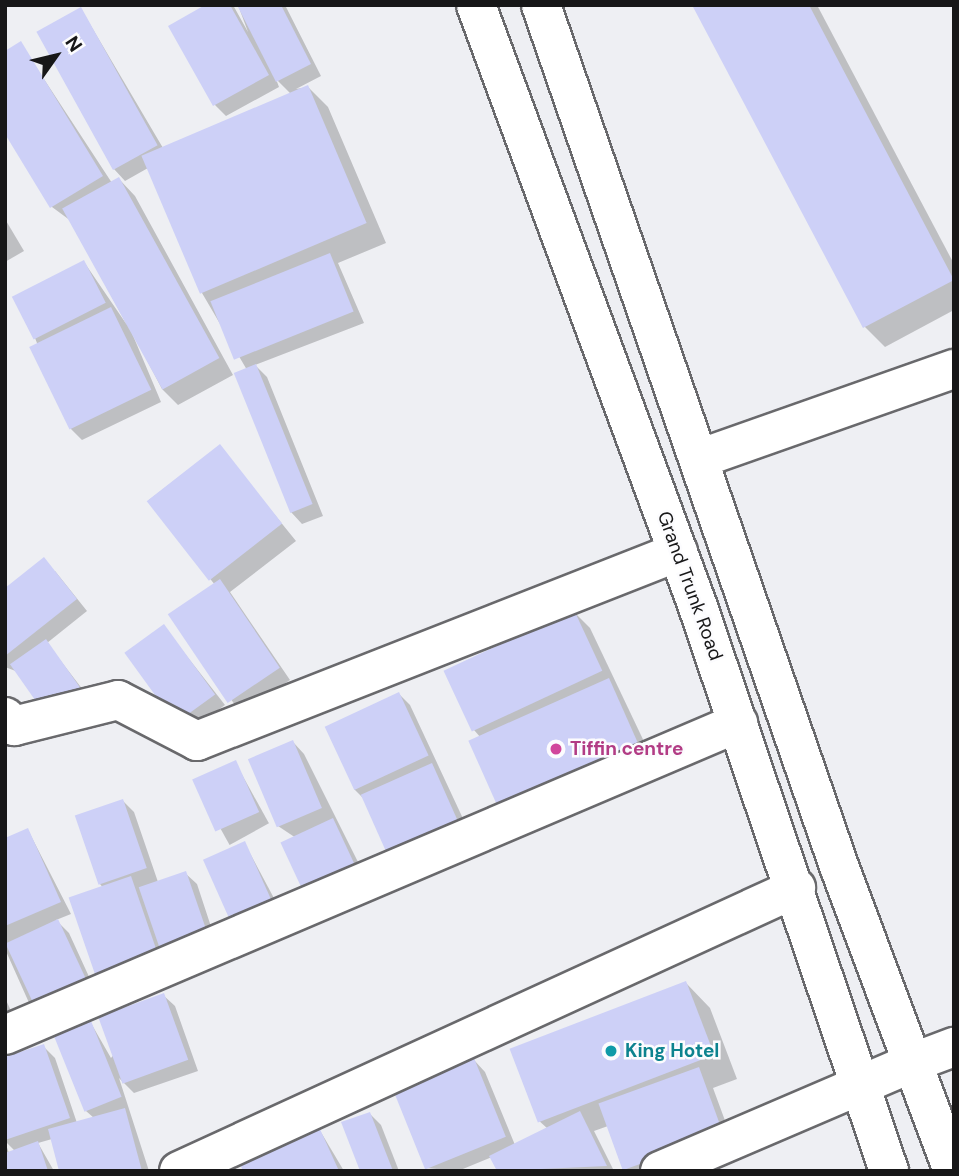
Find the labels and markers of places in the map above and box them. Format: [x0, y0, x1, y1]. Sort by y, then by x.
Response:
place label: Tiffin centre [570, 738, 683, 760]
marker: Tiffin centre [548, 741, 564, 757]
place label: King Hotel [625, 1040, 719, 1062]
marker: King Hotel [603, 1043, 619, 1059]

